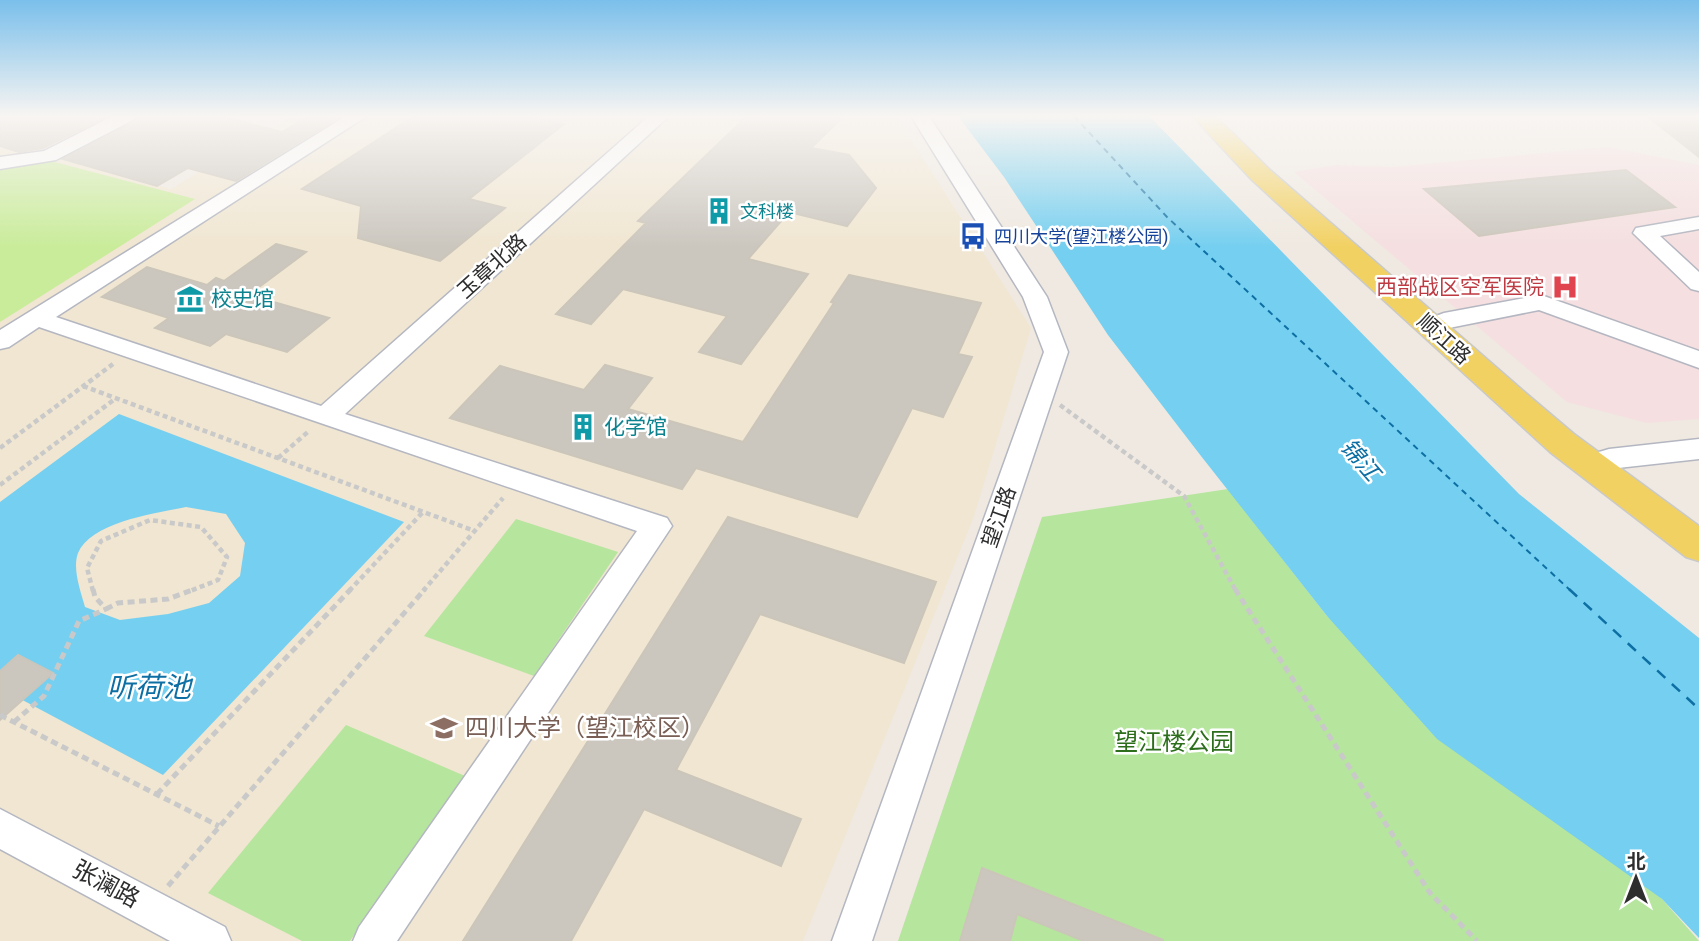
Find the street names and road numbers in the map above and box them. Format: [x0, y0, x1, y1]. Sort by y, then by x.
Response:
street label: 玉章北路 [453, 229, 531, 303]
street label: 顺江路 [1413, 309, 1475, 369]
street label: 望江路 [977, 483, 1021, 551]
street label: 张澜路 [68, 855, 144, 913]

